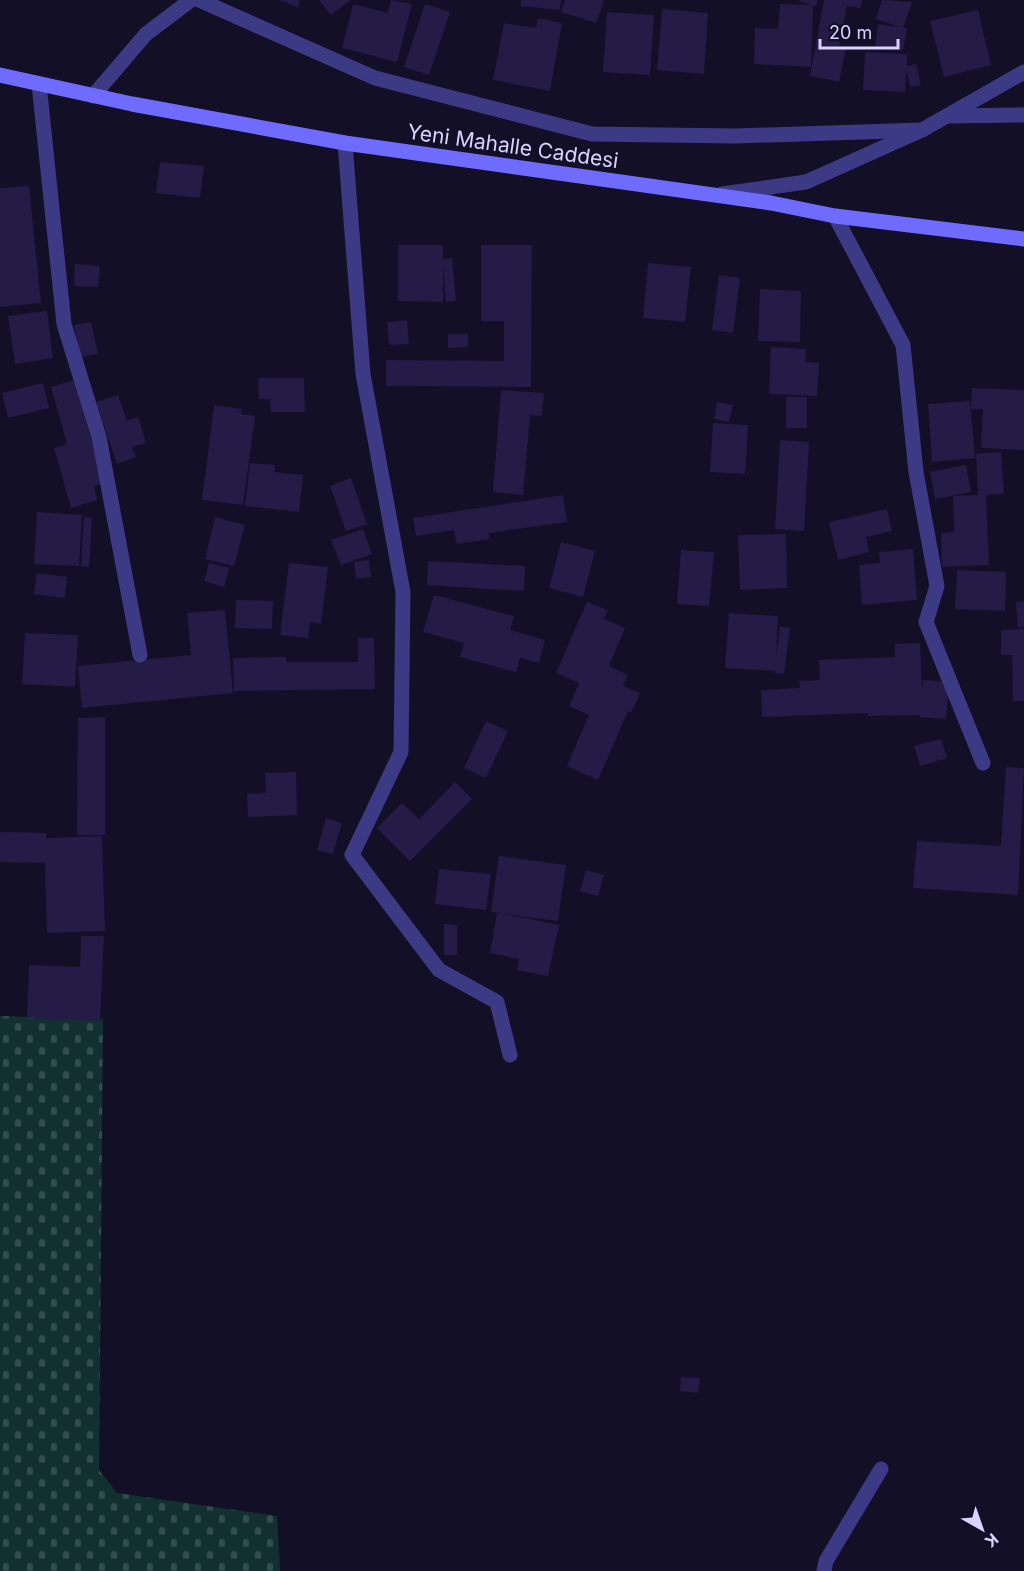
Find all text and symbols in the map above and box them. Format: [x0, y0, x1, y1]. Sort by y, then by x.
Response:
scale bar [820, 12, 898, 50]
text: 20 m [829, 22, 872, 43]
street label: Yeni Mahalle Caddesi [406, 119, 620, 173]
north arrow [952, 1499, 1012, 1559]
text: K [980, 1529, 1002, 1552]

